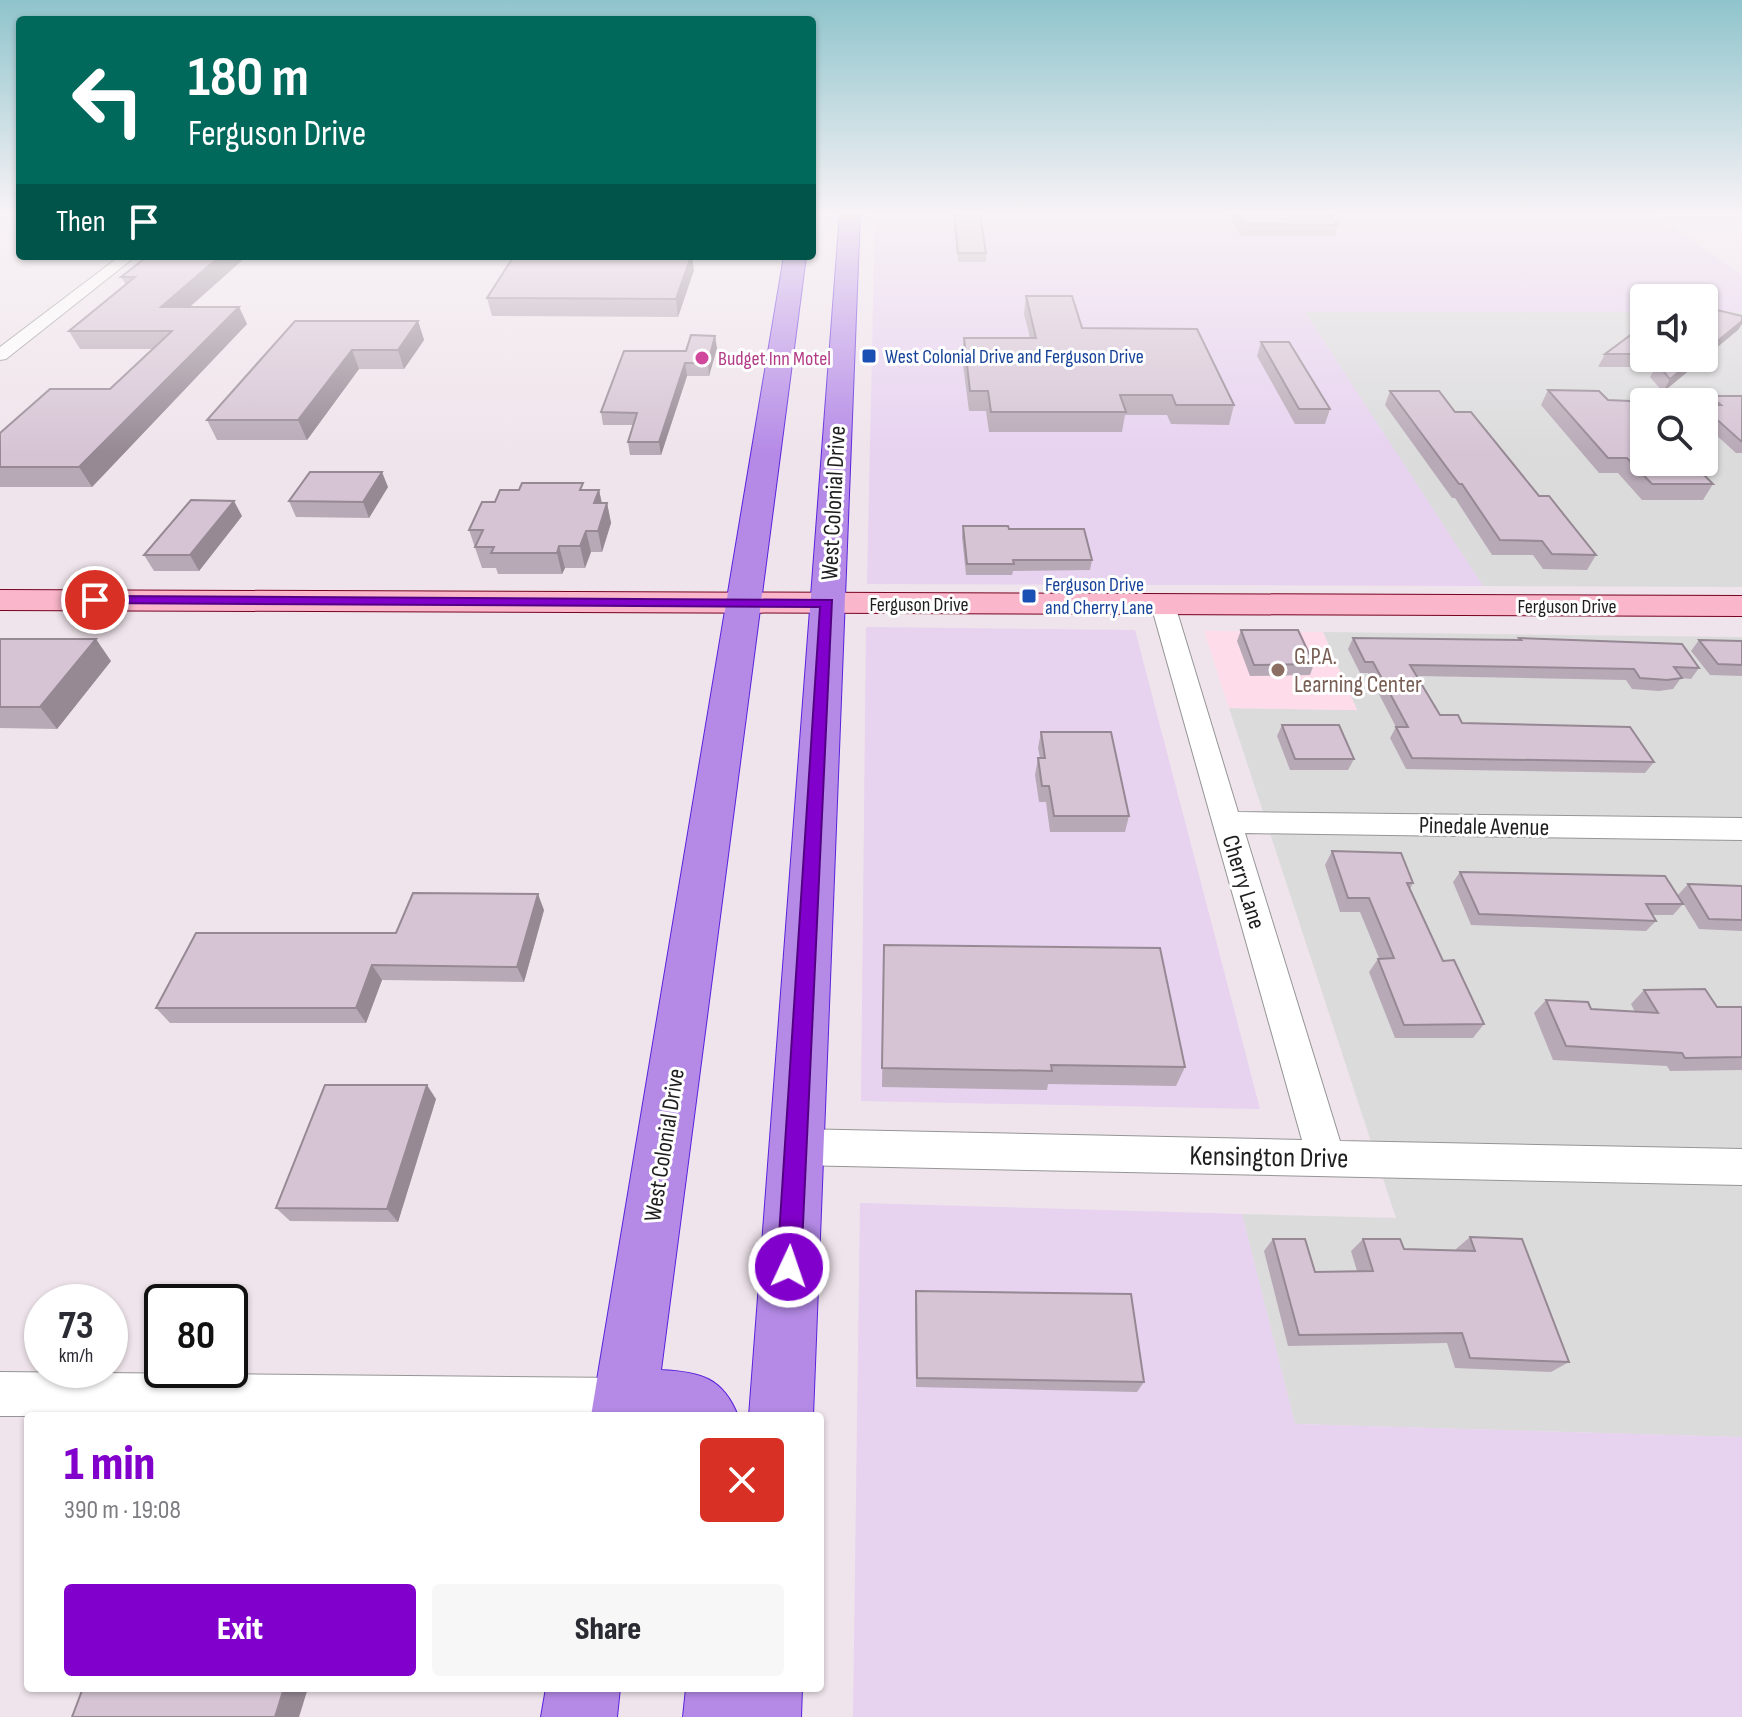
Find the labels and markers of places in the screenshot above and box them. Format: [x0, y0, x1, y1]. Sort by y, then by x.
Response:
place label: West Colonial Drive and Ferguson Drive [885, 345, 1144, 369]
place label: Budget Inn Motel [718, 347, 831, 371]
marker: West Colonial Drive and Ferguson Drive [860, 347, 878, 365]
marker: Budget Inn Motel [693, 349, 711, 367]
pin [61, 566, 129, 634]
place label: Ferguson Drive and Cherry Lane [1045, 573, 1153, 620]
marker: Ferguson Drive and Cherry Lane [1020, 587, 1038, 605]
place label: G.P.A. Learning Center [1294, 642, 1422, 699]
marker: G.P.A. Learning Center [1269, 661, 1287, 679]

